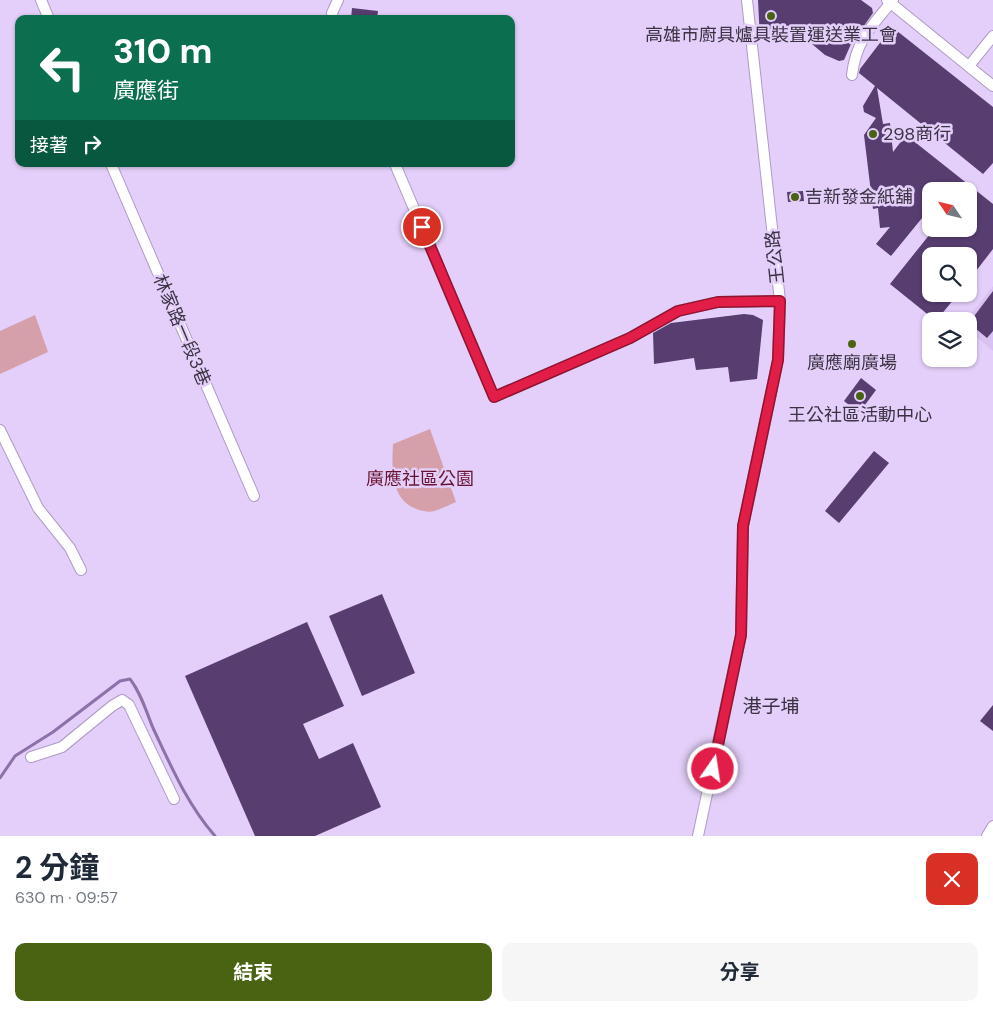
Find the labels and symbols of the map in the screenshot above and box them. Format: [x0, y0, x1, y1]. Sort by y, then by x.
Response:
marker: 高雄市廚具爐具裝置運送業工會 [765, 10, 777, 22]
place label: 高雄市廚具爐具裝置運送業工會 [645, 23, 897, 47]
place label: 298商行 [883, 122, 951, 146]
marker: 298商行 [867, 128, 879, 140]
north arrow [922, 182, 978, 238]
place label: 吉新發金紙舖 [805, 185, 913, 209]
marker: 吉新發金紙舖 [789, 191, 801, 203]
pin [401, 206, 443, 248]
street label: 王公路 [760, 229, 790, 285]
street label: 林家路一段3巷 [148, 271, 216, 389]
marker: 廣應廟廣場 [846, 338, 858, 350]
place label: 廣應廟廣場 [807, 351, 897, 375]
marker: 王公社區活動中心 [854, 390, 866, 402]
place label: 王公社區活動中心 [788, 403, 932, 427]
park label: 廣應社區公園 [366, 467, 474, 491]
district label: 港子埔 [742, 694, 800, 719]
position arrow [686, 742, 738, 794]

